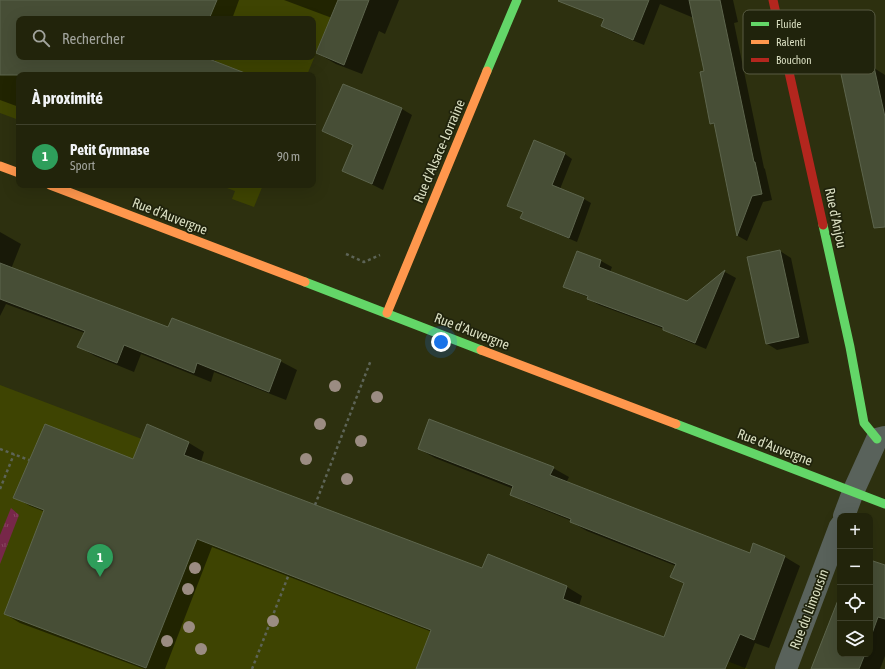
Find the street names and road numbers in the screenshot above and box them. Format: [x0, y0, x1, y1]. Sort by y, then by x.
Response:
street label: Rue d'Alsace-Lorraine [410, 97, 468, 205]
street label: Rue d'Anjou [822, 186, 850, 250]
street label: Rue d'Auvergne [130, 194, 210, 238]
street label: Rue d'Auvergne [432, 309, 512, 353]
street label: Rue d'Auvergne [735, 425, 815, 469]
street label: Rue du Limousin [786, 567, 832, 651]

